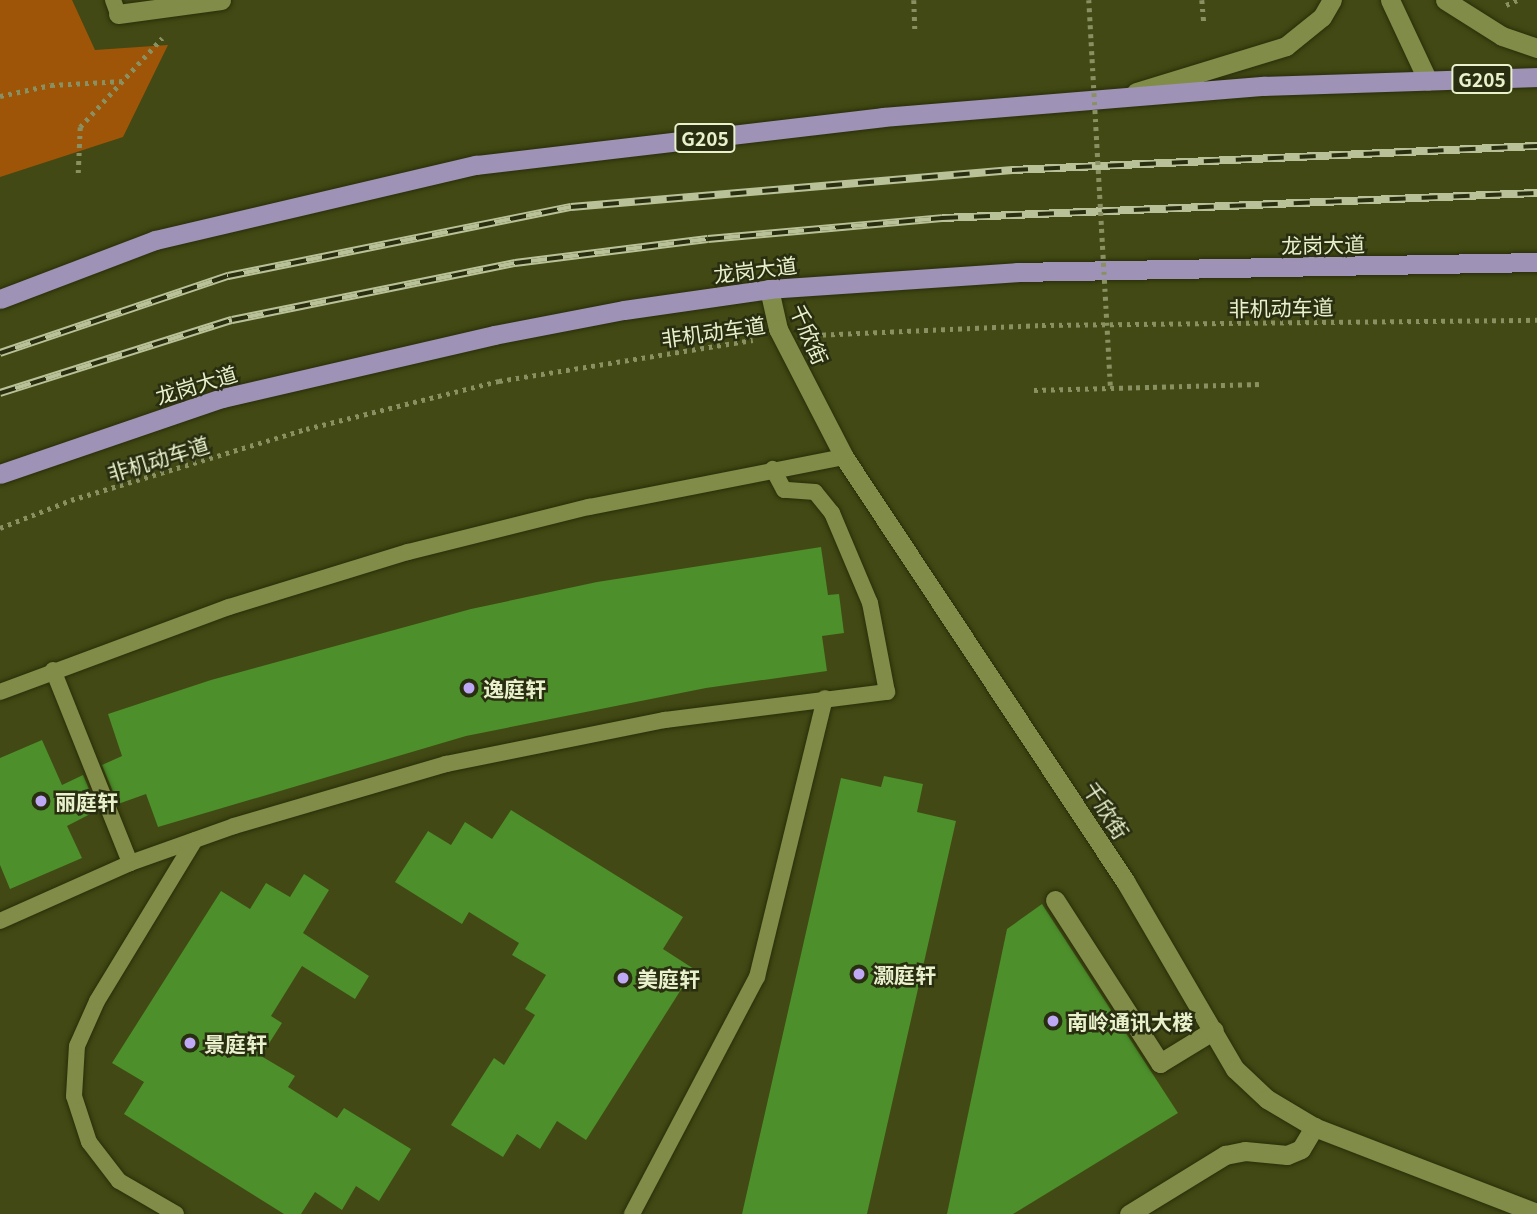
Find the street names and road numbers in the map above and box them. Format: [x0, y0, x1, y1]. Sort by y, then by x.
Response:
road number: G205 [1450, 64, 1514, 94]
road number: G205 [674, 122, 736, 154]
street label: 龙岗大道 [1281, 231, 1365, 257]
street label: 龙岗大道 [712, 251, 798, 287]
street label: 非机动车道 [1228, 293, 1334, 321]
street label: 千欣街 [786, 300, 834, 368]
street label: 非机动车道 [659, 311, 767, 351]
street label: 龙岗大道 [152, 360, 240, 408]
street label: 非机动车道 [104, 431, 212, 485]
street label: 千欣街 [1079, 777, 1135, 843]

